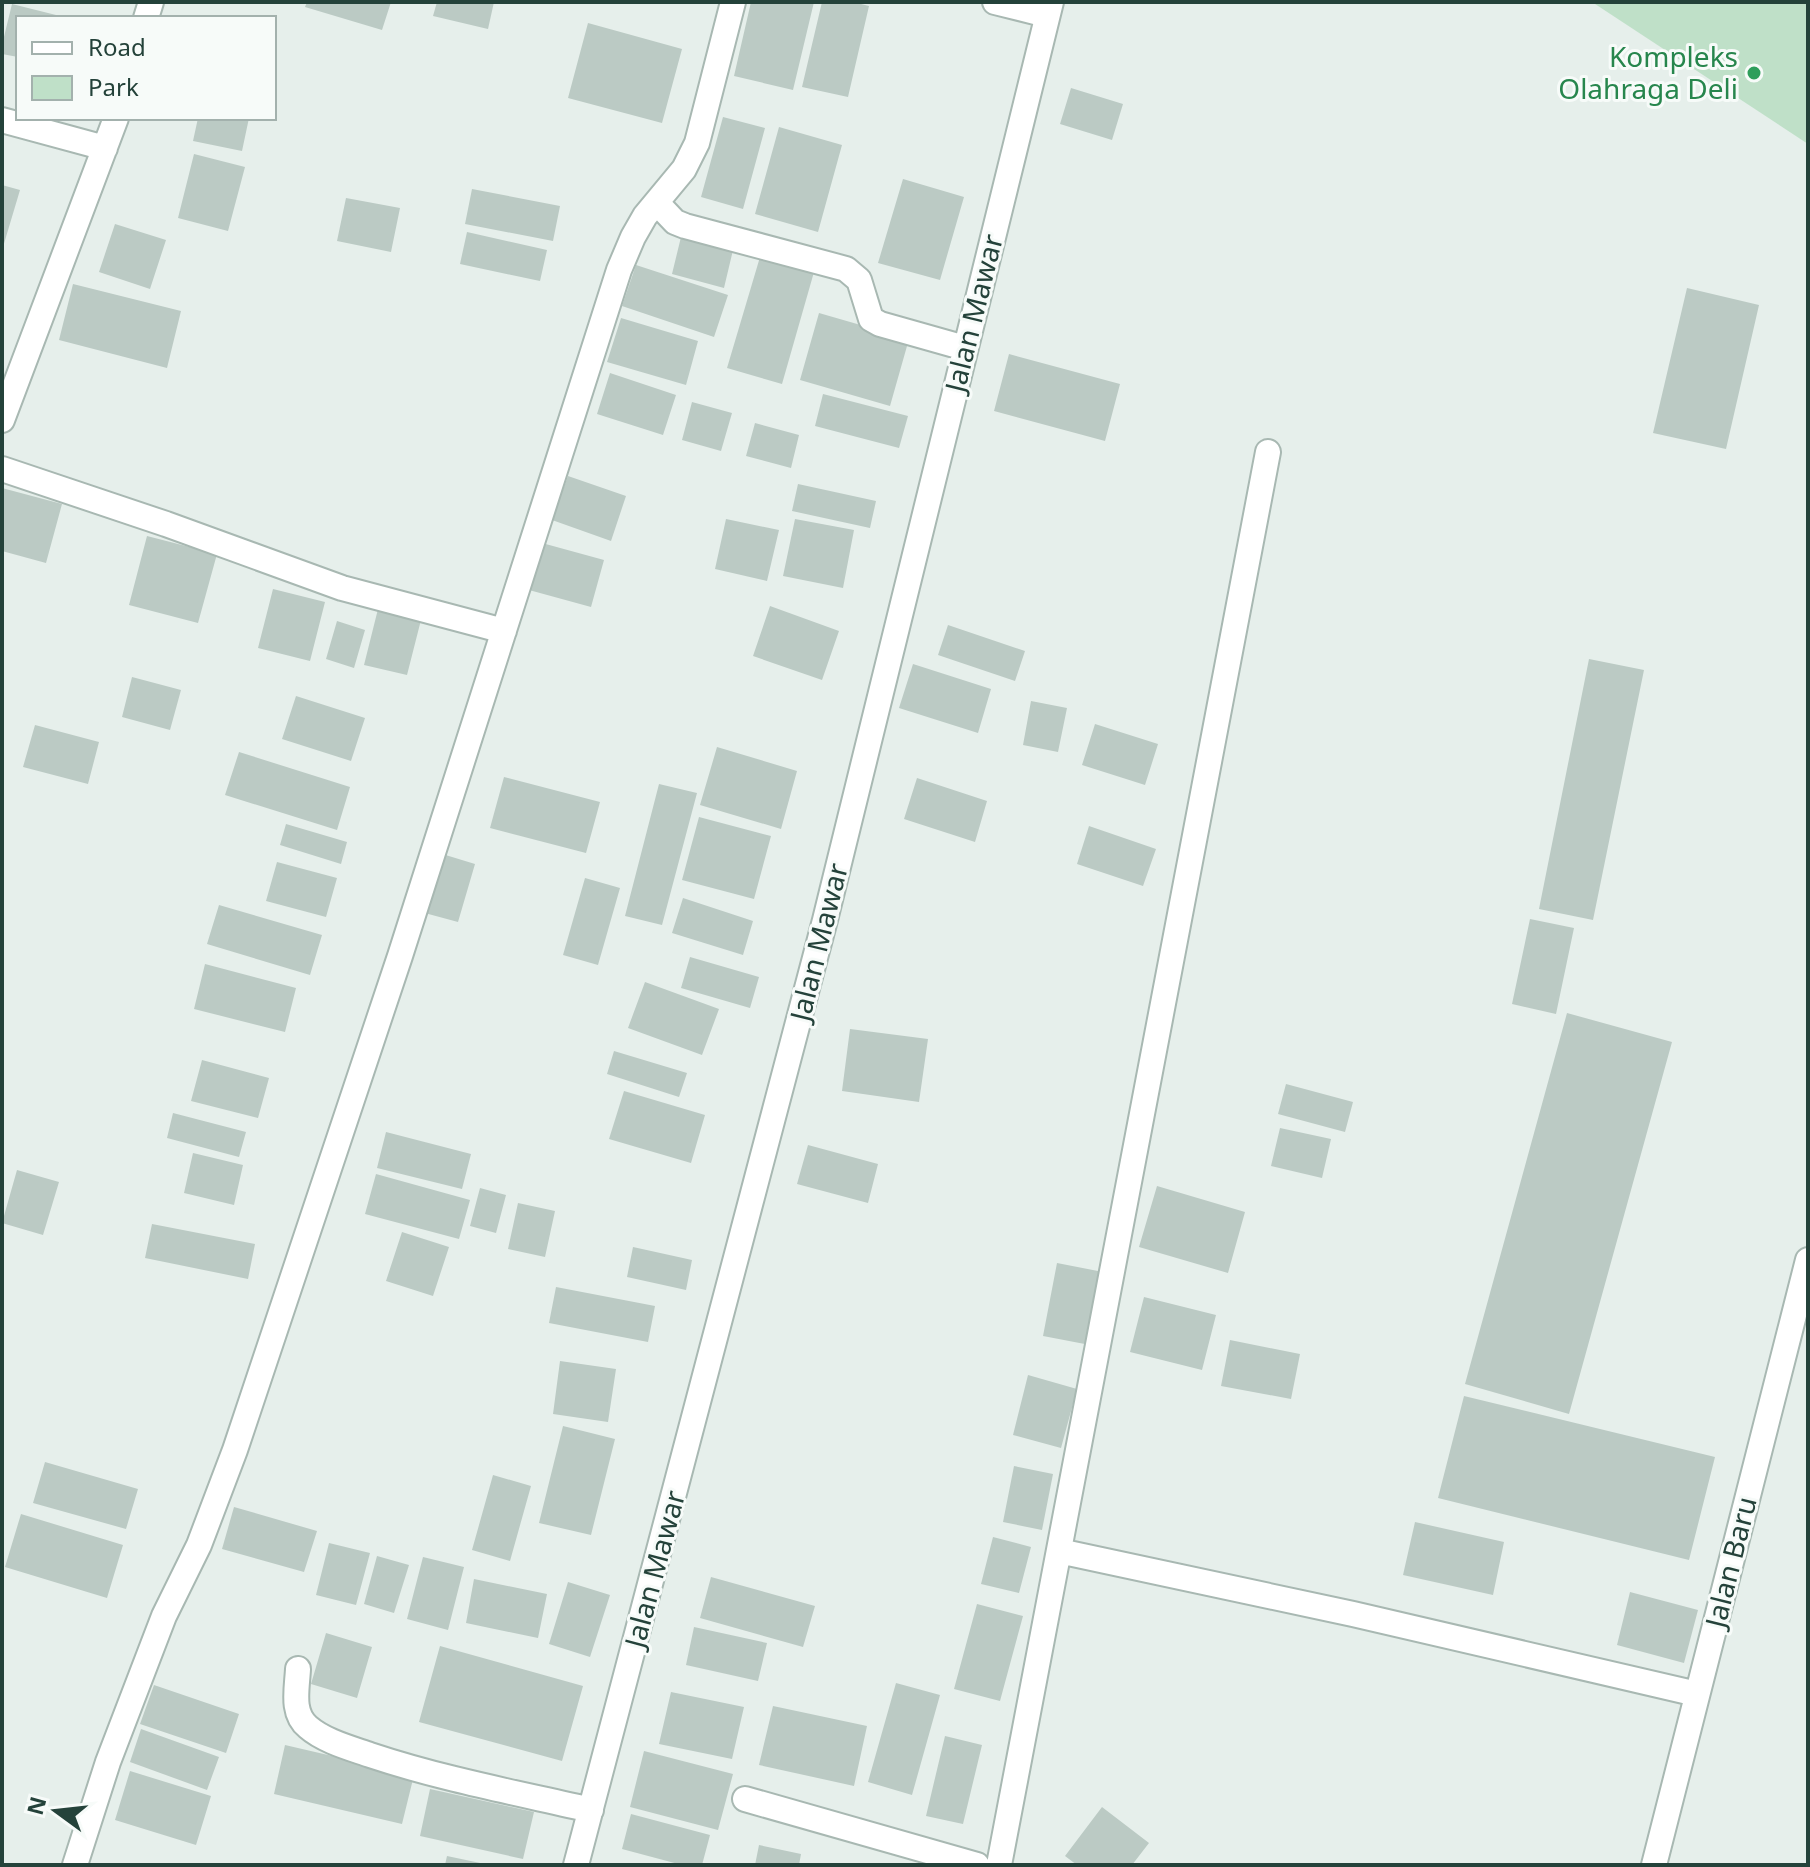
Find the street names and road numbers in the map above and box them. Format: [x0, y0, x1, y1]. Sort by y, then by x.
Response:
street label: Jalan Mawar [934, 230, 1011, 399]
street label: Jalan Mawar [779, 859, 856, 1028]
street label: Jalan Mawar [614, 1486, 693, 1654]
street label: Jalan Baru [1695, 1492, 1765, 1634]

